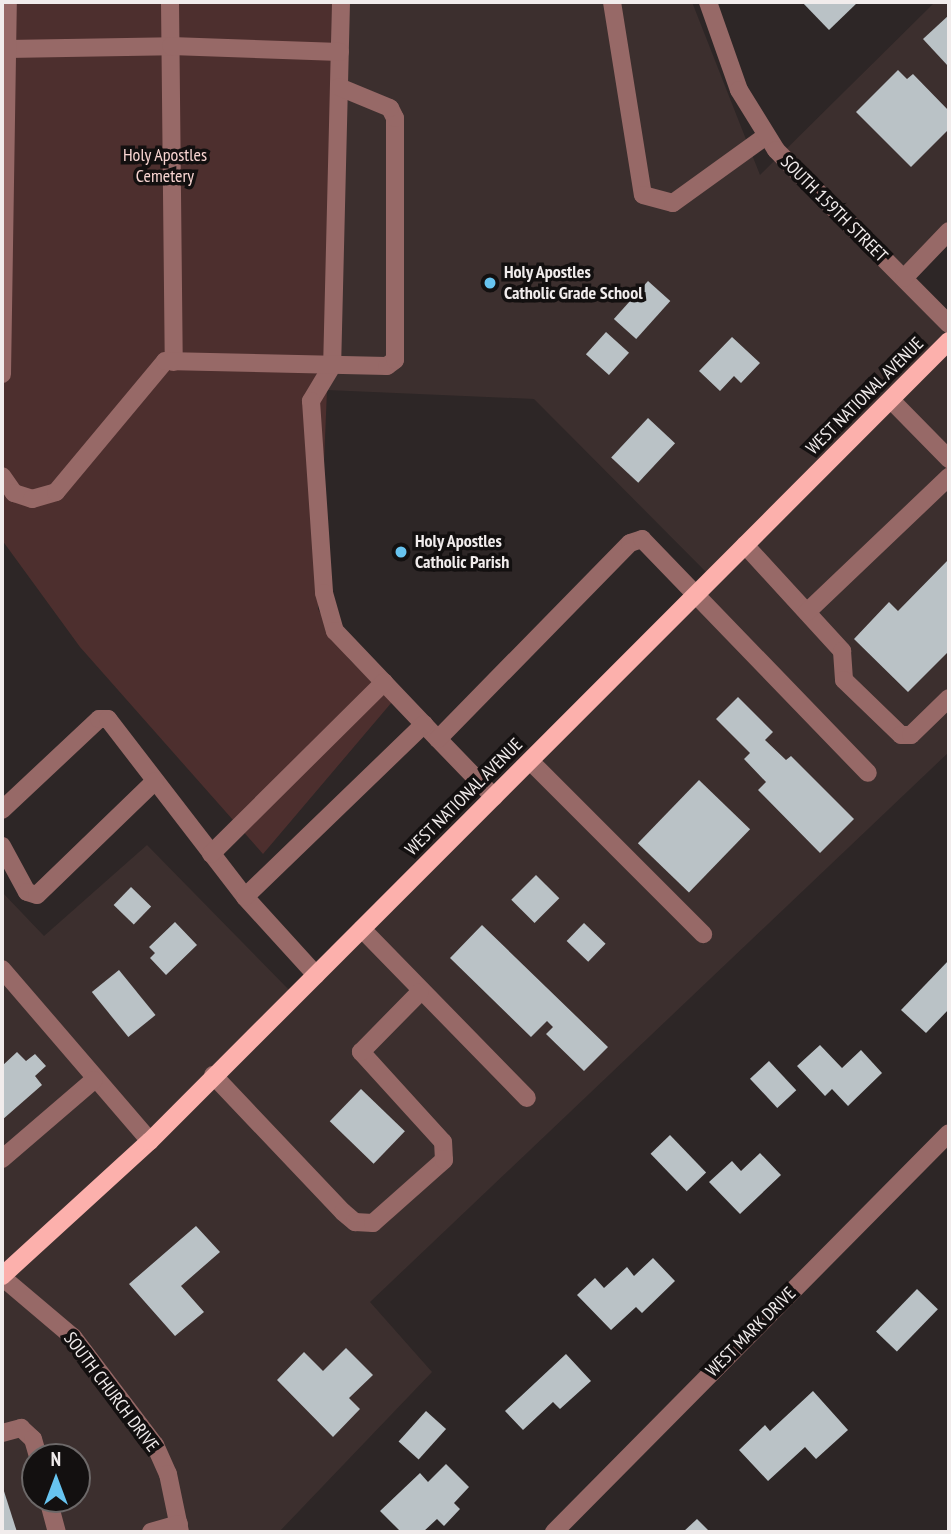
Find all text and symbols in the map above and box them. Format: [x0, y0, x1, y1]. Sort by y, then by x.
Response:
park label: Holy Apostles Cemetery [122, 145, 208, 188]
street label: SOUTH 159TH STREET [776, 151, 892, 267]
place label: Holy Apostles Catholic Grade School [504, 262, 643, 304]
marker: Holy Apostles Catholic Grade School [482, 275, 498, 291]
street label: WEST NATIONAL AVENUE [801, 332, 929, 460]
place label: Holy Apostles Catholic Parish [415, 531, 510, 574]
marker: Holy Apostles Catholic Parish [393, 544, 409, 560]
street label: WEST NATIONAL AVENUE [400, 733, 528, 861]
street label: WEST MARK DRIVE [701, 1282, 801, 1382]
street label: SOUTH CHURCH DRIVE [59, 1328, 163, 1456]
north arrow [21, 1443, 91, 1513]
text: N [51, 1447, 61, 1471]

